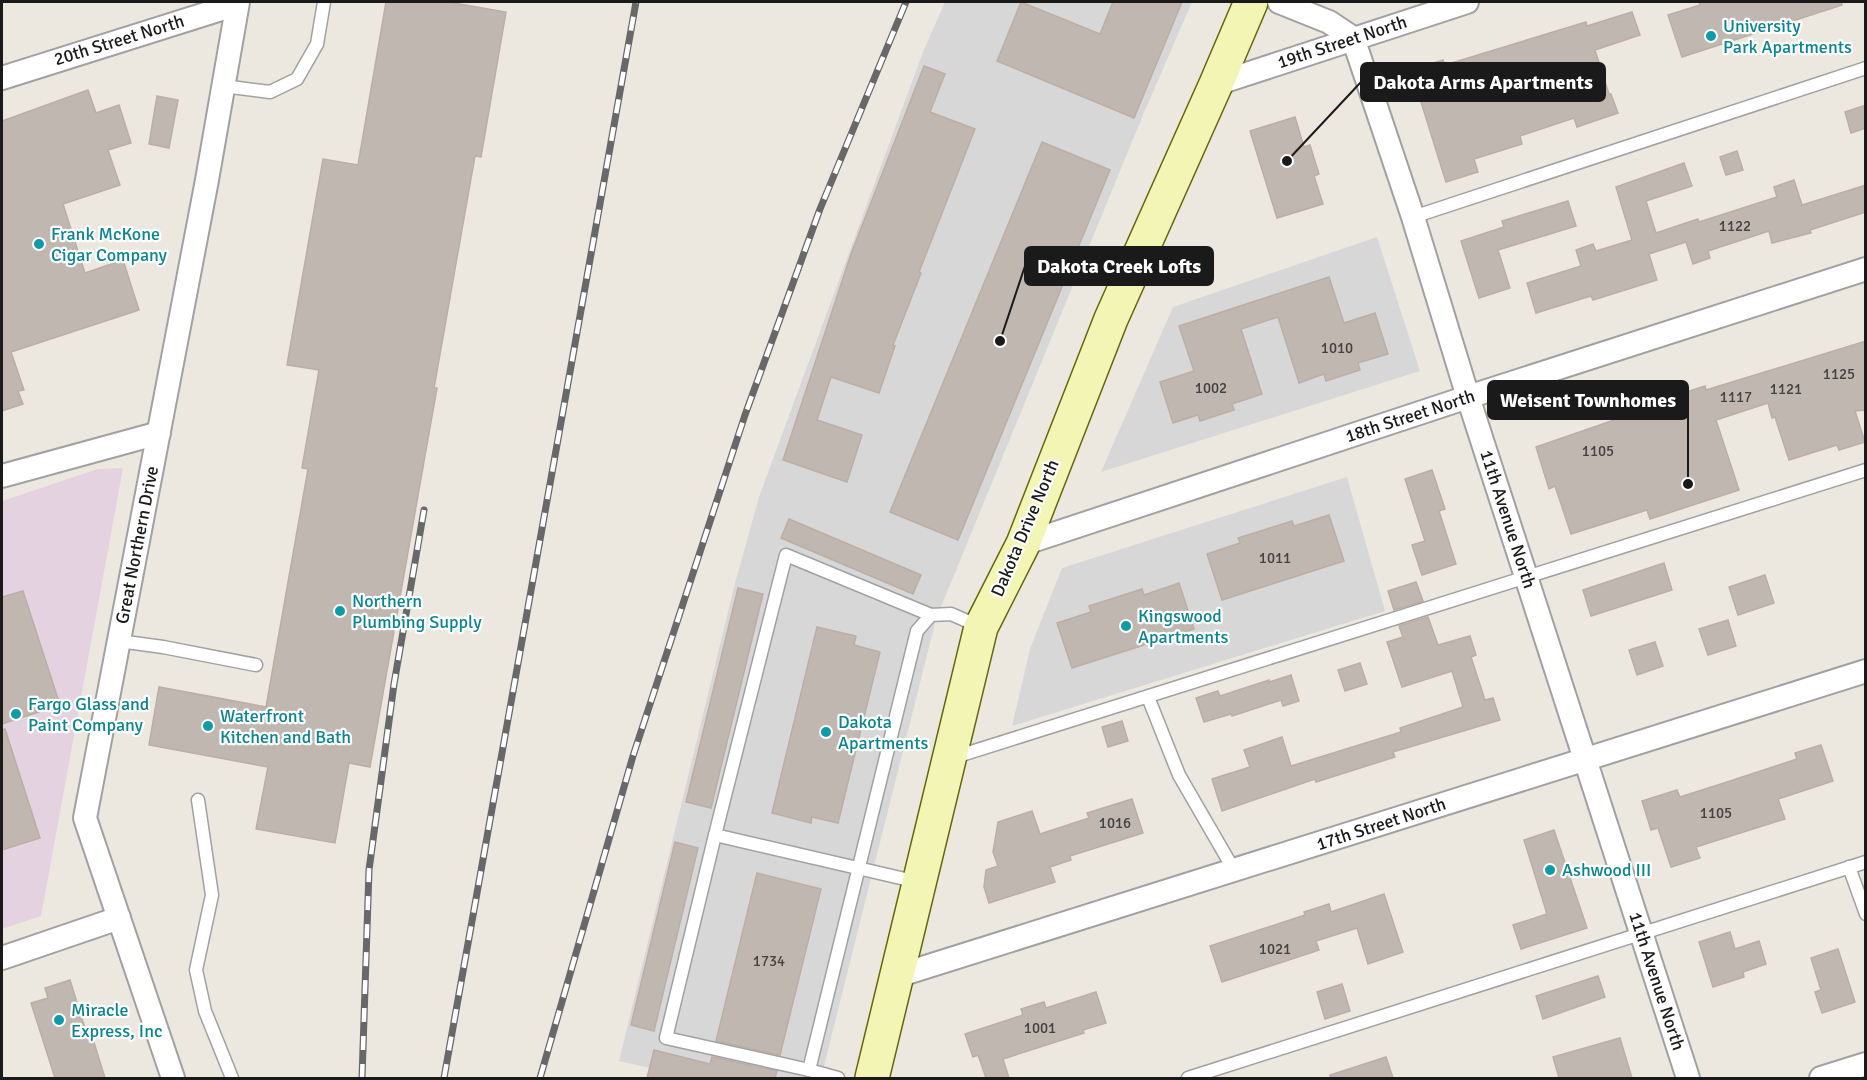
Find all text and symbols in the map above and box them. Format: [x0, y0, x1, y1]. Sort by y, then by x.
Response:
street label: 20th Street North [51, 10, 187, 70]
street label: 19th Street North [1274, 11, 1410, 73]
place label: University Park Apartments [1723, 15, 1852, 58]
marker: University Park Apartments [1704, 29, 1718, 43]
callout: Dakota Arms Apartments [1361, 63, 1605, 101]
text: Dakota Arms Apartments [1373, 70, 1593, 95]
house number: 1122 [1719, 217, 1751, 235]
place label: Frank McKone Cigar Company [51, 223, 168, 266]
marker: Frank McKone Cigar Company [32, 237, 46, 251]
callout: Dakota Creek Lofts [1025, 247, 1213, 285]
text: Dakota Creek Lofts [1037, 254, 1201, 279]
house number: 1010 [1321, 339, 1353, 357]
house number: 1125 [1823, 365, 1855, 383]
house number: 1002 [1195, 379, 1227, 397]
house number: 1121 [1770, 380, 1802, 398]
callout: Weisent Townhomes [1488, 381, 1688, 419]
street label: 18th Street North [1342, 385, 1478, 447]
text: Weisent Townhomes [1500, 388, 1676, 413]
house number: 1117 [1720, 388, 1752, 406]
house number: 1105 [1582, 442, 1614, 460]
street label: 11th Avenue North [1475, 447, 1541, 591]
street label: Dakota Drive North [986, 456, 1064, 600]
street label: Great Northern Drive [111, 464, 163, 626]
house number: 1011 [1259, 549, 1291, 567]
place label: Northern Plumbing Supply [352, 590, 482, 633]
marker: Northern Plumbing Supply [333, 604, 347, 618]
place label: Kingswood Apartments [1138, 605, 1228, 648]
marker: Kingswood Apartments [1119, 619, 1133, 633]
place label: Fargo Glass and Paint Company [28, 693, 149, 736]
place label: Waterfront Kitchen and Bath [220, 705, 351, 748]
marker: Fargo Glass and Paint Company [9, 707, 23, 721]
place label: Dakota Apartments [838, 711, 928, 754]
marker: Waterfront Kitchen and Bath [201, 719, 215, 733]
marker: Dakota Apartments [819, 725, 833, 739]
street label: 17th Street North [1313, 793, 1449, 855]
house number: 1105 [1700, 804, 1732, 822]
house number: 1016 [1099, 814, 1131, 832]
place label: Ashwood III [1562, 859, 1651, 881]
marker: Ashwood III [1543, 863, 1557, 877]
street label: 11th Avenue North [1624, 909, 1690, 1053]
house number: 1021 [1259, 940, 1291, 958]
house number: 1734 [753, 952, 785, 970]
place label: Miracle Express, Inc [71, 999, 162, 1042]
marker: Miracle Express, Inc [52, 1013, 66, 1027]
house number: 1001 [1024, 1019, 1056, 1037]

